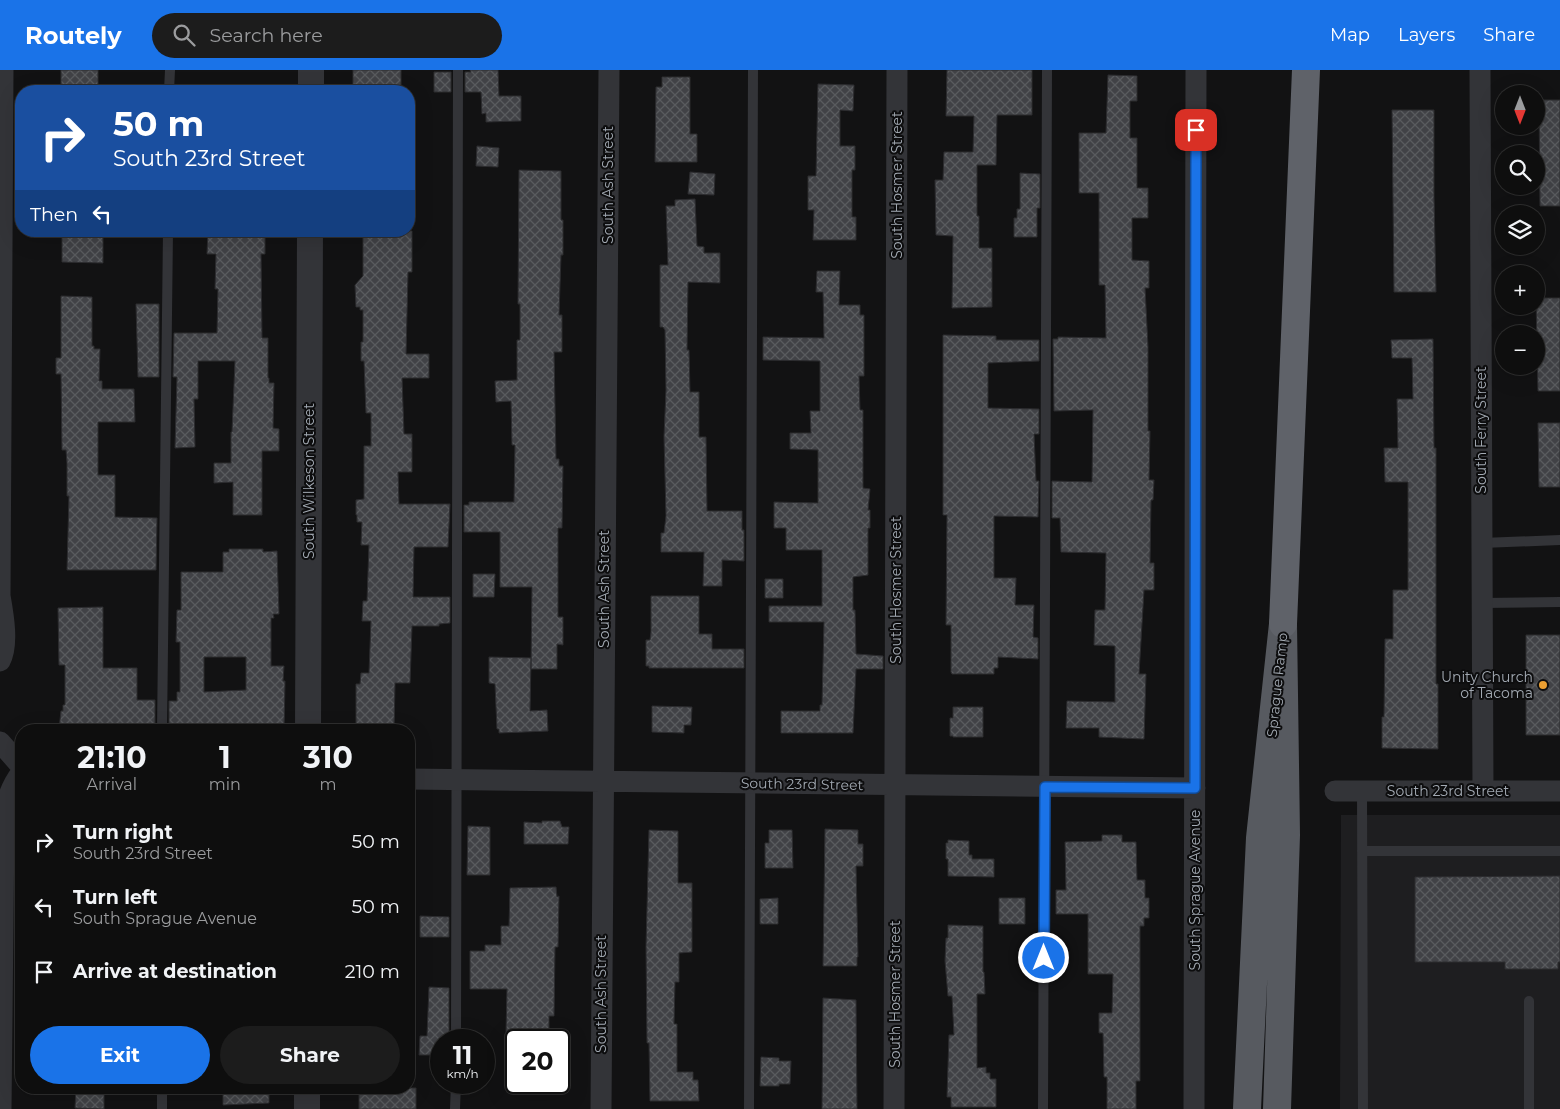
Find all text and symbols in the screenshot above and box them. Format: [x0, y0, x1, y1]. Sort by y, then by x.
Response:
search box [152, 13, 502, 58]
text: Routely [25, 21, 122, 50]
icon: search [170, 21, 198, 49]
text: Search here [210, 24, 323, 47]
text: Map [1330, 24, 1370, 46]
text: Layers [1398, 24, 1455, 46]
text: Share [1483, 24, 1535, 46]
north arrow [1495, 85, 1545, 135]
map controls [1495, 85, 1545, 375]
text: 50 m [113, 102, 204, 145]
icon: right [30, 105, 95, 170]
pin [1175, 109, 1217, 151]
street label: South Hosmer Street [888, 111, 906, 259]
icon: arrive [1182, 116, 1210, 144]
street label: South Ash Street [599, 126, 617, 244]
text: South 23rd Street [113, 145, 305, 172]
button: search [1495, 145, 1545, 195]
icon: left [88, 200, 116, 228]
text: Then [30, 203, 78, 226]
button: layers [1495, 205, 1545, 255]
button: + [1495, 265, 1545, 315]
button: − [1495, 325, 1545, 375]
street label: South Ferry Street [1472, 366, 1490, 494]
street label: South Wilkeson Street [300, 403, 318, 559]
street label: South Hosmer Street [887, 516, 905, 664]
street label: South Ash Street [595, 530, 613, 648]
street label: Sprague Ramp [1263, 632, 1291, 738]
place label: Unity Church of Tacoma [1441, 668, 1533, 702]
marker: Unity Church of Tacoma [1537, 679, 1549, 691]
text: 21:10 [77, 739, 147, 776]
text: 1 [219, 739, 231, 776]
text: 310 [303, 739, 353, 776]
street label: South 23rd Street [741, 774, 864, 794]
text: Arrival [87, 775, 137, 794]
text: min [209, 775, 241, 794]
text: m [319, 775, 336, 794]
street label: South 23rd Street [1387, 782, 1510, 800]
street label: South Sprague Avenue [1186, 810, 1204, 970]
text: Turn right [73, 821, 173, 844]
icon: right [30, 828, 58, 856]
text: 50 m [352, 830, 400, 853]
text: South 23rd Street [73, 844, 213, 863]
text: Turn left [73, 886, 158, 909]
icon: left [30, 893, 58, 921]
text: 50 m [352, 895, 400, 918]
text: South Sprague Avenue [73, 909, 257, 928]
street label: South Hosmer Street [886, 920, 904, 1068]
position arrow [1017, 931, 1069, 983]
street label: South Ash Street [592, 935, 610, 1053]
icon: arrive [30, 958, 58, 986]
text: Arrive at destination [73, 960, 277, 983]
text: 210 m [345, 960, 400, 983]
button: Exit [30, 1026, 210, 1084]
button: Share [220, 1026, 400, 1084]
speed limit sign: 20 [505, 1029, 570, 1094]
text: 11 [453, 1040, 472, 1070]
text: km/h [446, 1066, 479, 1081]

